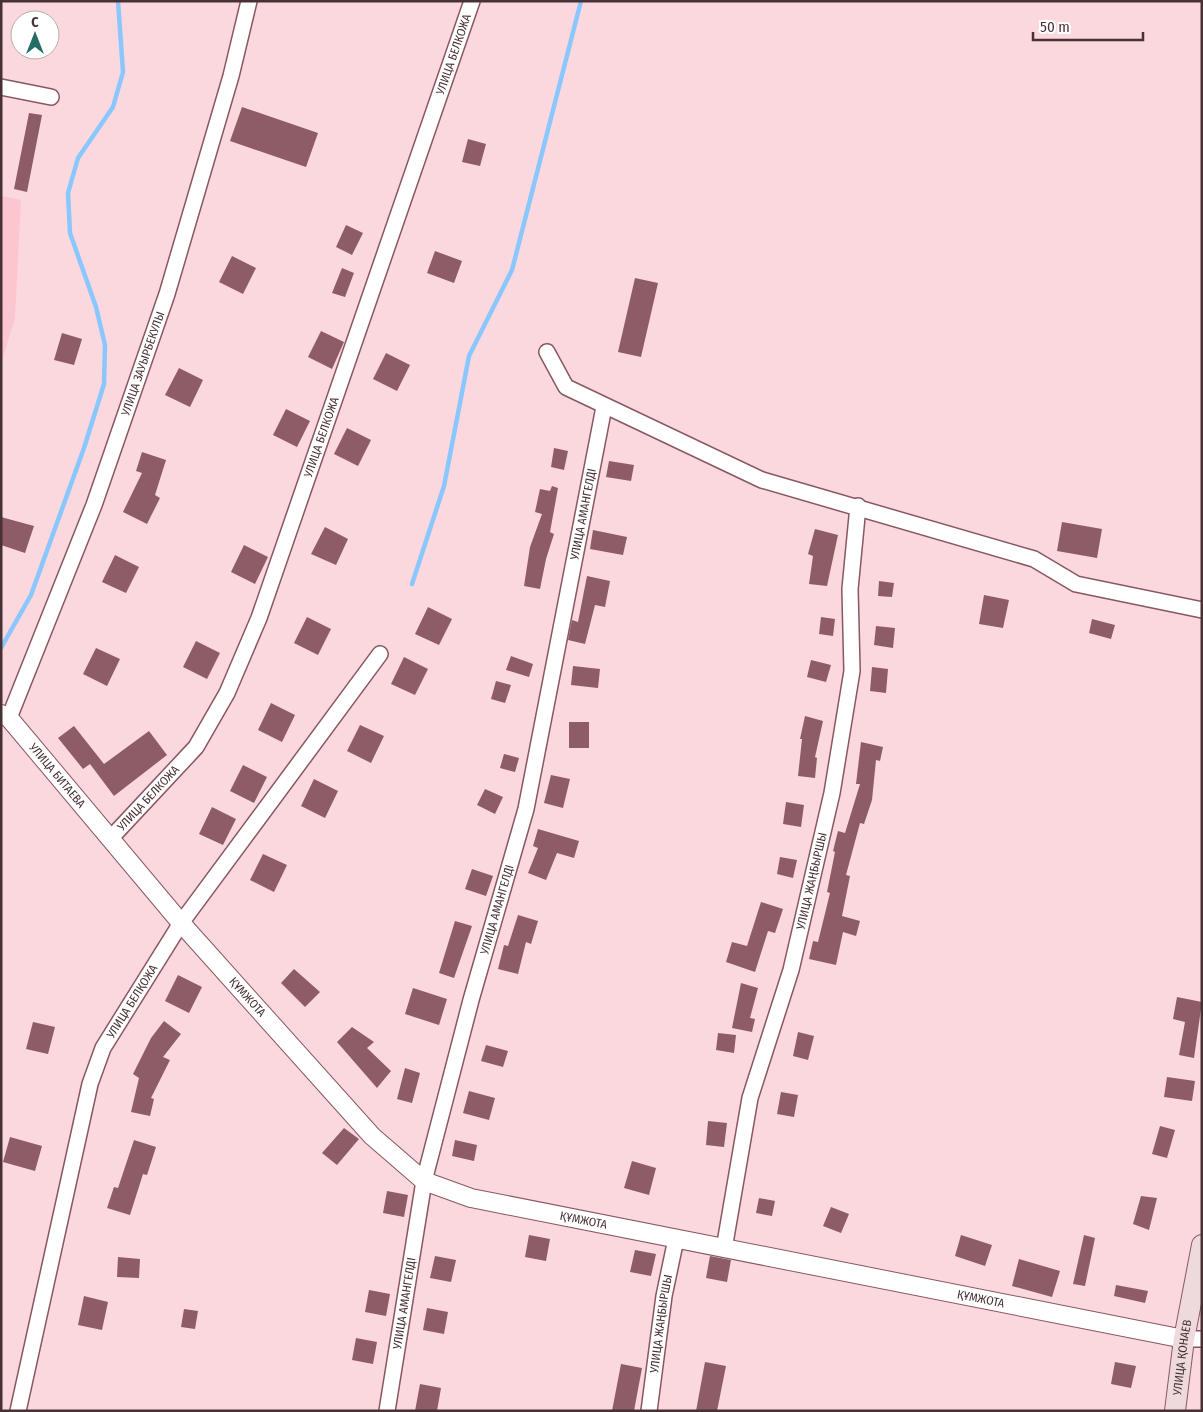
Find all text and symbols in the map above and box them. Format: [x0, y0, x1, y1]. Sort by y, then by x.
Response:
north arrow [10, 10, 60, 60]
scale bar [1033, 10, 1143, 42]
street label: УЛИЦА БЕЛКОЖА [433, 12, 474, 97]
text: С [31, 14, 39, 31]
text: 50 m [1040, 18, 1070, 36]
street label: УЛИЦА ЗАУЫРБЕКУЛЫ [118, 310, 167, 418]
street label: УЛИЦА БЕЛКОЖА [301, 394, 342, 480]
street label: УЛИЦА АМАНГЕЛДІ [567, 467, 599, 562]
street label: УЛИЦА БИТАЕВА [26, 740, 89, 811]
street label: УЛИЦА БЕЛКОЖА [114, 762, 183, 834]
street label: УЛИЦА ЖАҢБЫРШЫ [793, 831, 830, 932]
street label: УЛИЦА АМАНГЕЛДІ [477, 863, 517, 957]
street label: УЛИЦА БЕЛҚОЖА [103, 961, 161, 1042]
street label: ҚҰМЖОТА [226, 975, 269, 1020]
street label: ҚҰМЖОТА [559, 1209, 609, 1232]
street label: УЛИЦА АМАНГЕЛДІ [390, 1256, 419, 1351]
street label: УЛИЦА ЖАҢБЫРШЫ [647, 1273, 675, 1375]
street label: ҚҰМЖОТА [956, 1287, 1006, 1310]
street label: УЛИЦА ҚОНАЕВ [1170, 1318, 1195, 1397]

